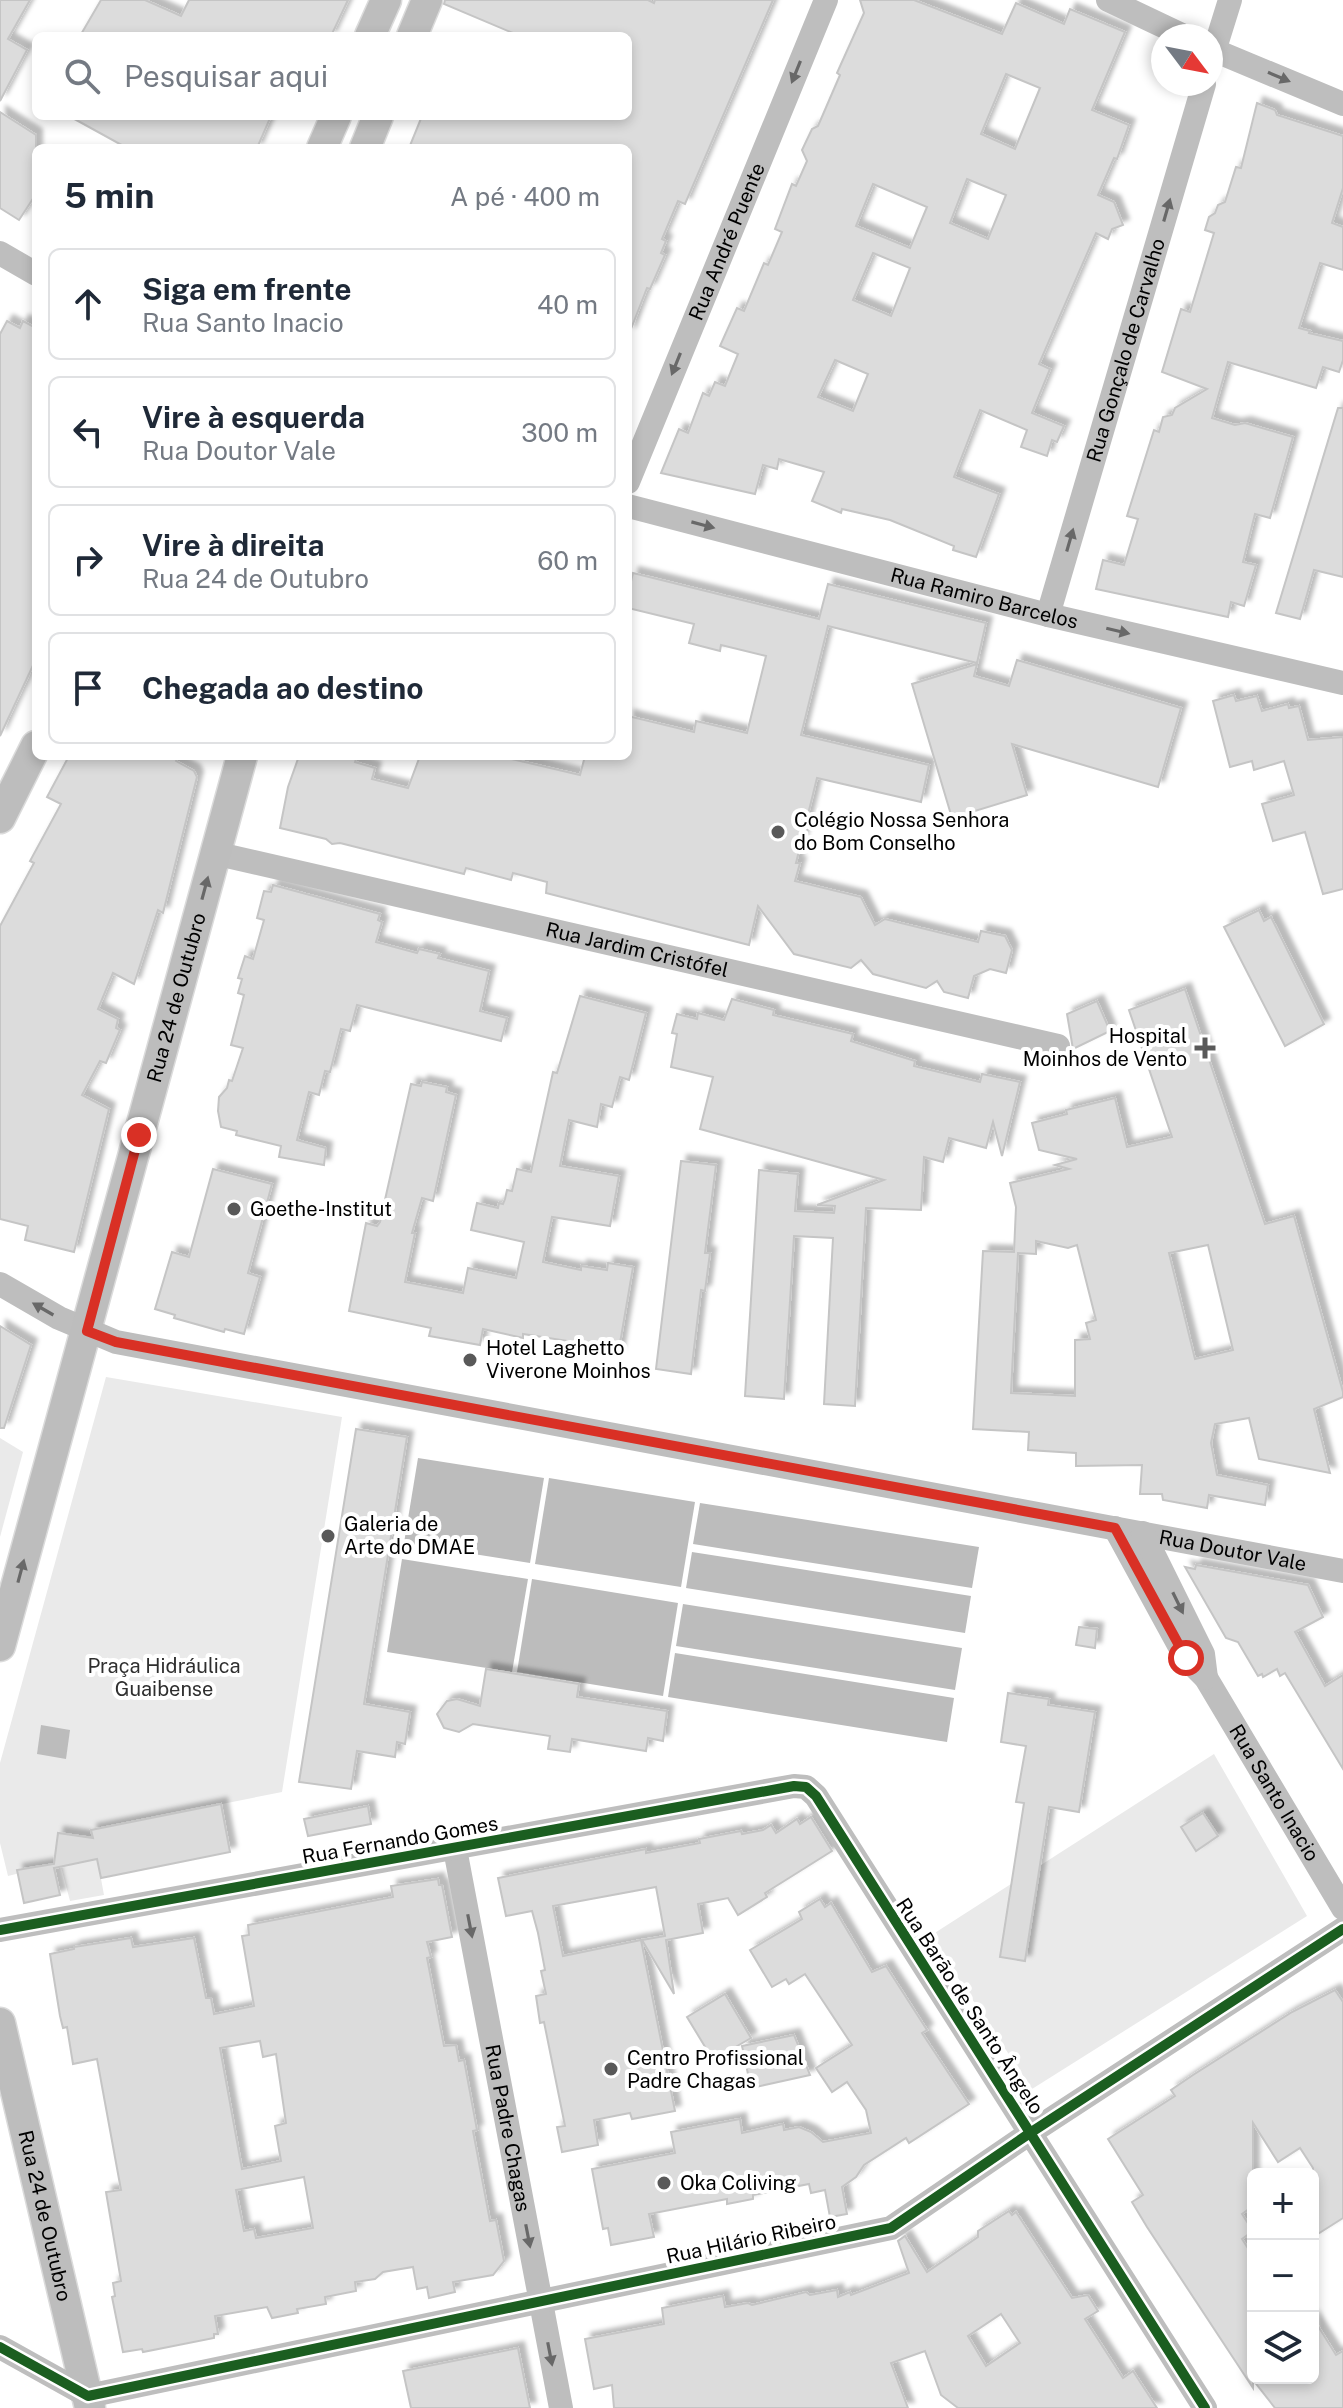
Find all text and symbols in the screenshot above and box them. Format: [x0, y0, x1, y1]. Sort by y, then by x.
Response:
north arrow [1151, 24, 1223, 96]
search box [32, 32, 632, 120]
icon: search [60, 54, 104, 98]
text: Pesquisar aqui [124, 58, 328, 94]
one-way arrow [790, 60, 803, 84]
one-way arrow [1267, 71, 1291, 84]
street label: Rua André Puente [684, 159, 770, 324]
text: 5 min [64, 176, 154, 216]
text: A pé · 400 m [450, 181, 600, 212]
one-way arrow [1161, 198, 1174, 222]
street label: Rua Gonçalo de Carvalho [1082, 235, 1170, 465]
text: Siga em frente [142, 271, 352, 307]
icon: ahead [66, 282, 110, 326]
text: 40 m [537, 289, 598, 320]
text: Rua Santo Inacio [142, 307, 344, 338]
one-way arrow [670, 353, 683, 376]
text: Vire à esquerda [142, 399, 365, 435]
icon: left [66, 410, 110, 454]
text: 300 m [521, 417, 598, 448]
text: Rua Doutor Vale [142, 435, 336, 466]
one-way arrow [691, 520, 716, 532]
text: Vire à direita [142, 527, 325, 563]
one-way arrow [1064, 528, 1077, 552]
icon: right [66, 538, 110, 582]
text: 60 m [537, 545, 598, 576]
text: Rua 24 de Outubro [142, 563, 369, 594]
street label: Rua Ramiro Barcelos [888, 563, 1080, 634]
one-way arrow [1106, 625, 1131, 638]
icon: arrive [66, 666, 110, 710]
text: Chegada ao destino [142, 670, 423, 706]
place label: Colégio Nossa Senhora do Bom Conselho [794, 808, 1009, 855]
marker: Colégio Nossa Senhora do Bom Conselho [769, 823, 787, 841]
one-way arrow [200, 875, 212, 900]
street label: Rua 24 de Outubro [142, 910, 211, 1085]
street label: Rua Jardim Cristófel [543, 917, 731, 982]
place label: Hospital Moinhos de Vento [1023, 1024, 1187, 1071]
marker: Hospital Moinhos de Vento [1194, 1037, 1216, 1059]
route end [121, 1117, 157, 1153]
place label: Goethe-Institut [250, 1197, 392, 1221]
marker: Goethe-Institut [225, 1200, 243, 1218]
one-way arrow [32, 1302, 54, 1316]
place label: Hotel Laghetto Viverone Moinhos [486, 1336, 651, 1383]
marker: Hotel Laghetto Viverone Moinhos [461, 1351, 479, 1369]
place label: Galeria de Arte do DMAE [344, 1512, 475, 1559]
street label: Rua Doutor Vale [1157, 1525, 1308, 1576]
marker: Galeria de Arte do DMAE [319, 1527, 337, 1545]
one-way arrow [15, 1559, 28, 1583]
one-way arrow [1171, 1592, 1185, 1615]
route start [1168, 1640, 1204, 1676]
park label: Praça Hidráulica Guaibense [87, 1654, 241, 1701]
street label: Rua Santo Inacio [1224, 1720, 1324, 1866]
street label: Rua Fernando Gomes [300, 1811, 500, 1869]
street label: Rua Barão de Santo Ângelo [891, 1893, 1049, 2119]
one-way arrow [464, 1913, 476, 1938]
street label: Rua Padre Chagas [480, 2042, 536, 2214]
place label: Centro Profissional Padre Chagas [627, 2046, 804, 2093]
marker: Centro Profissional Padre Chagas [602, 2060, 620, 2078]
street label: Rua 24 de Outubro [13, 2128, 77, 2304]
map controls [1247, 2168, 1319, 2384]
button: + [1247, 2168, 1319, 2240]
place label: Oka Coliving [680, 2171, 797, 2195]
marker: Oka Coliving [655, 2174, 673, 2192]
street label: Rua Hilário Ribeiro [664, 2209, 838, 2269]
one-way arrow [522, 2224, 535, 2249]
button: − [1247, 2240, 1319, 2312]
button: layers [1247, 2312, 1319, 2384]
one-way arrow [545, 2342, 557, 2367]

